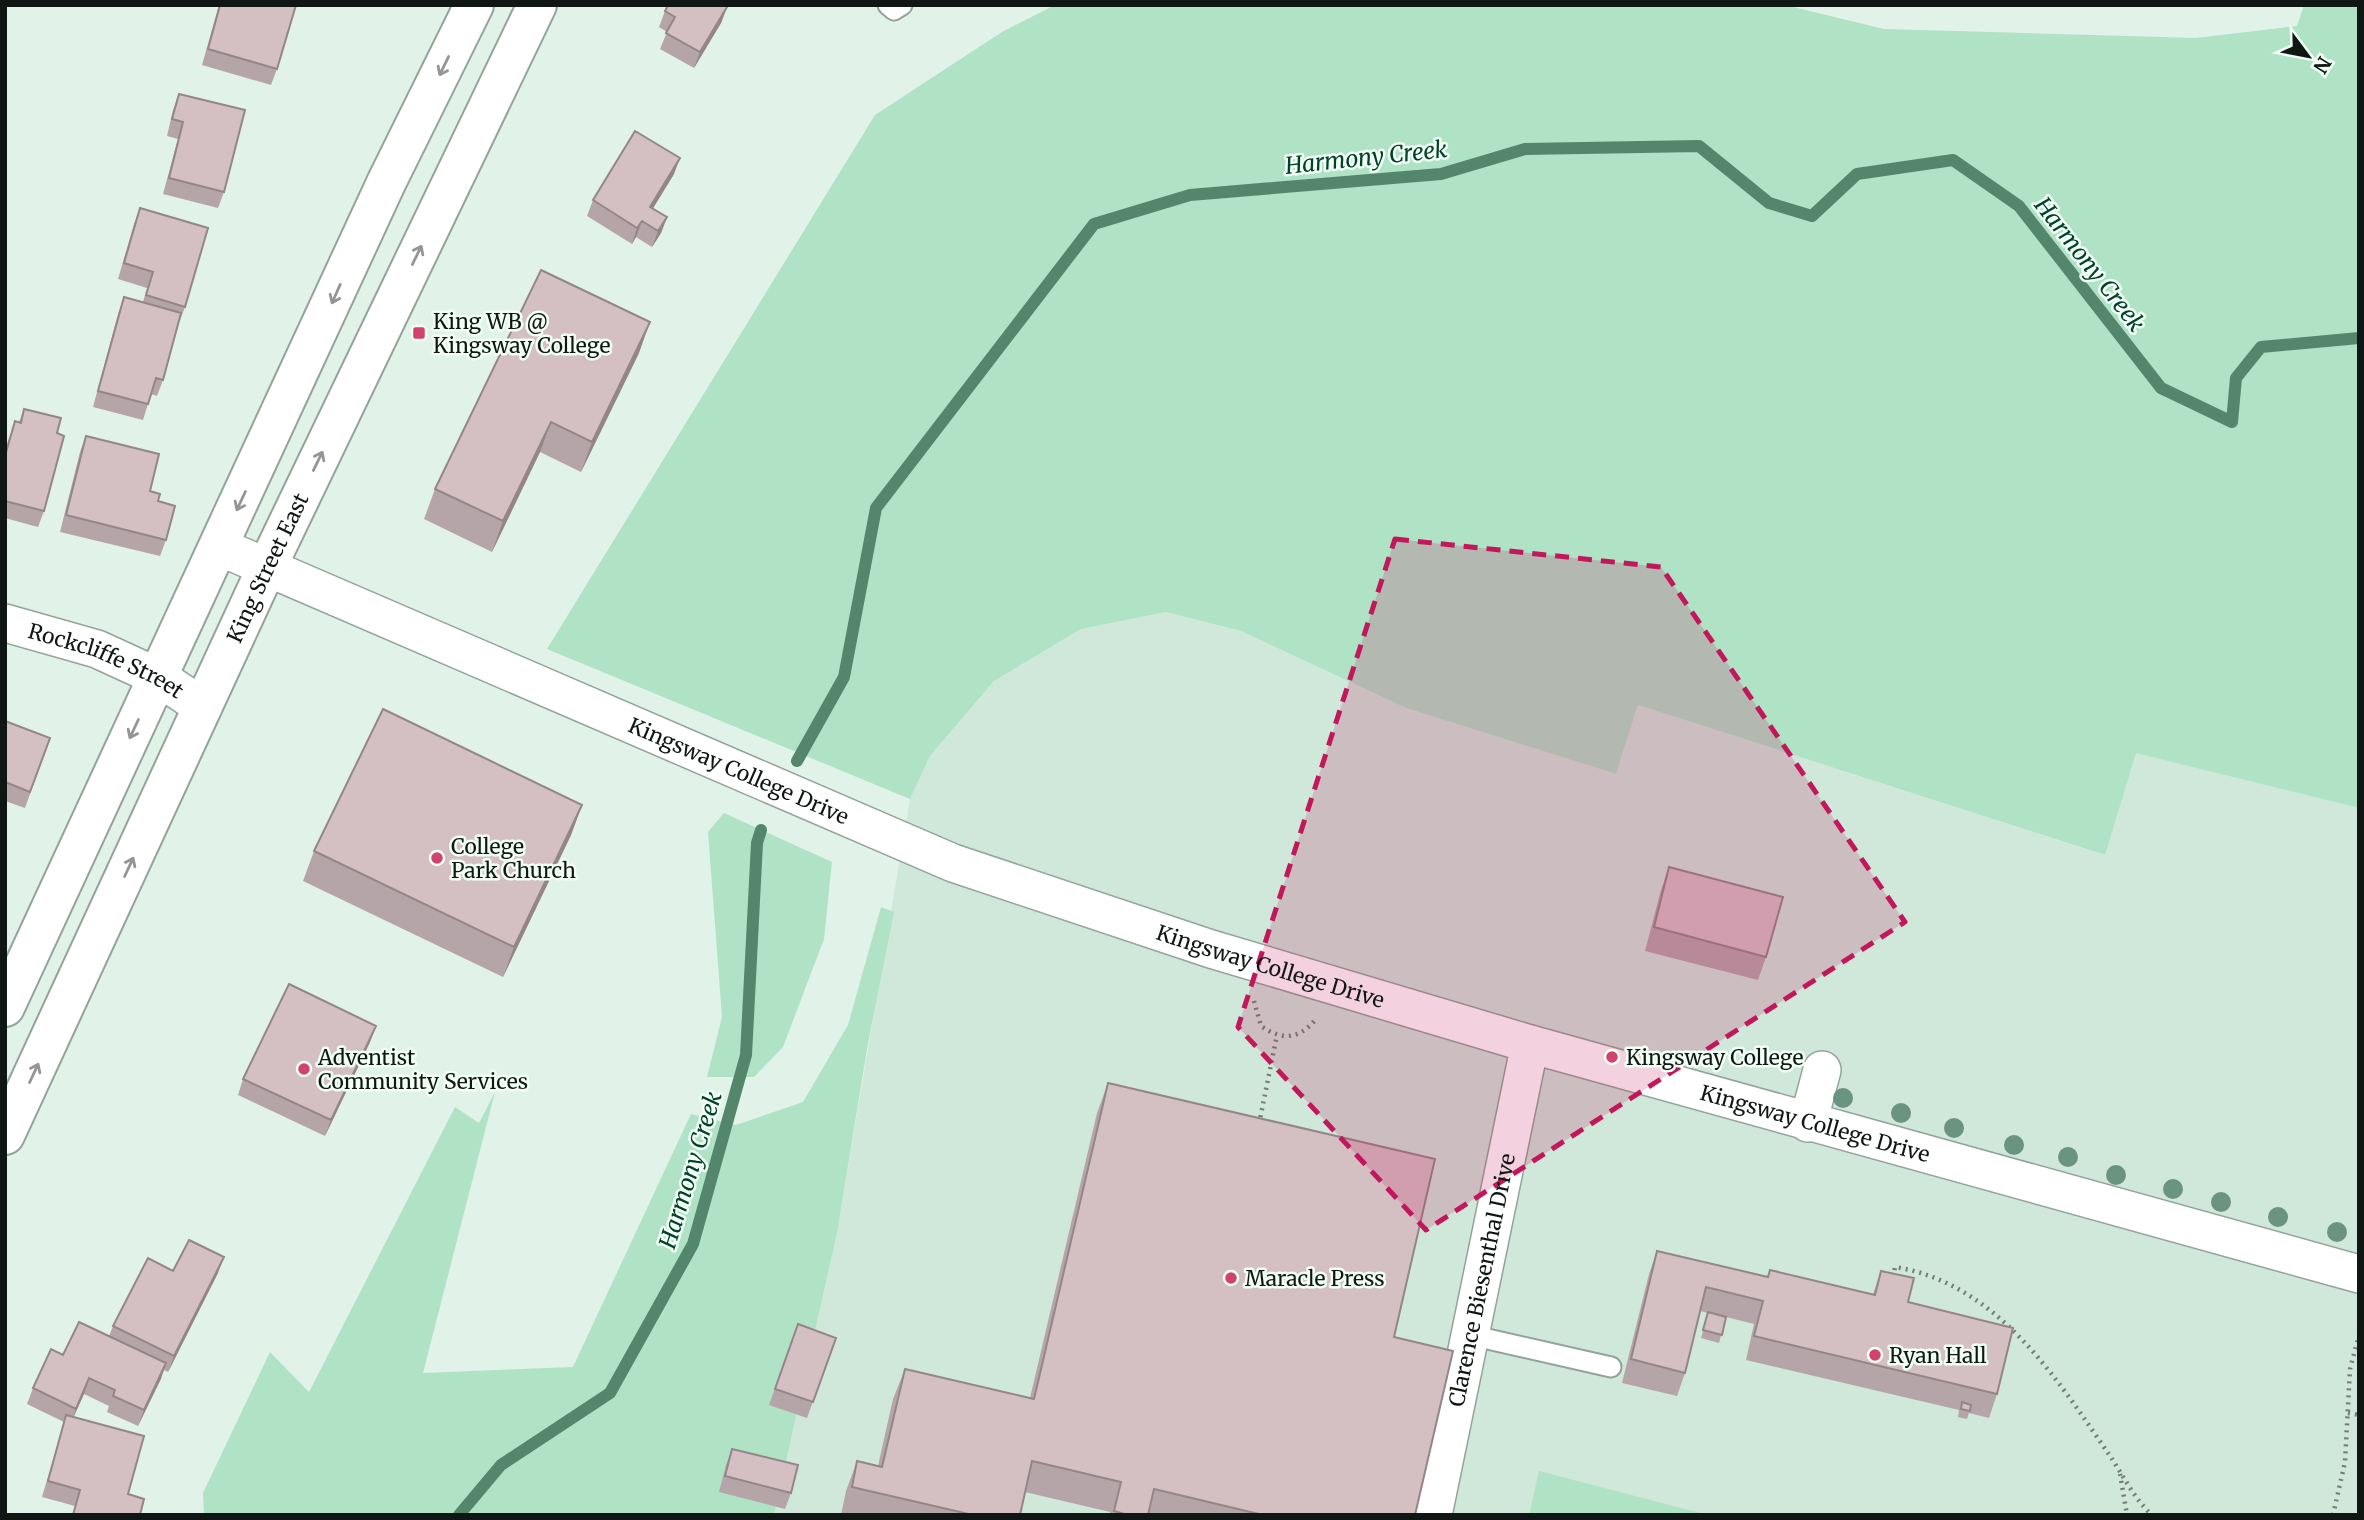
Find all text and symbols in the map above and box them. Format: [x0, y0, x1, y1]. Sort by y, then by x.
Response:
north arrow [2273, 21, 2343, 91]
text: N [2308, 52, 2337, 78]
one-way arrow [436, 55, 450, 76]
water label: Harmony Creek [1283, 134, 1449, 180]
water label: Harmony Creek [2028, 190, 2152, 337]
one-way arrow [411, 245, 424, 266]
one-way arrow [328, 283, 342, 304]
place label: King WB @ Kingsway College [433, 308, 610, 359]
marker: King WB @ Kingsway College [411, 325, 427, 341]
one-way arrow [312, 451, 326, 472]
street label: King Street East [221, 488, 314, 647]
one-way arrow [234, 490, 247, 511]
street label: Rockcliffe Street [25, 617, 189, 704]
street label: Kingsway College Drive [625, 711, 853, 830]
one-way arrow [127, 718, 140, 739]
place label: College Park Church [451, 833, 576, 884]
marker: College Park Church [429, 850, 445, 866]
one-way arrow [123, 857, 136, 878]
street label: Kingsway College Drive [1153, 918, 1388, 1013]
place label: Adventist Community Services [317, 1044, 528, 1095]
place label: Kingsway College [1626, 1044, 1803, 1071]
marker: Kingsway College [1604, 1049, 1620, 1065]
marker: Adventist Community Services [296, 1061, 312, 1077]
one-way arrow [28, 1063, 41, 1084]
street label: Kingsway College Drive [1697, 1078, 1933, 1168]
water label: Harmony Creek [652, 1088, 728, 1253]
street label: Clarence Biesenthal Drive [1442, 1151, 1521, 1409]
place label: Maracle Press [1245, 1265, 1385, 1292]
marker: Maracle Press [1223, 1270, 1239, 1286]
place label: Ryan Hall [1889, 1342, 1987, 1369]
marker: Ryan Hall [1867, 1347, 1883, 1363]

